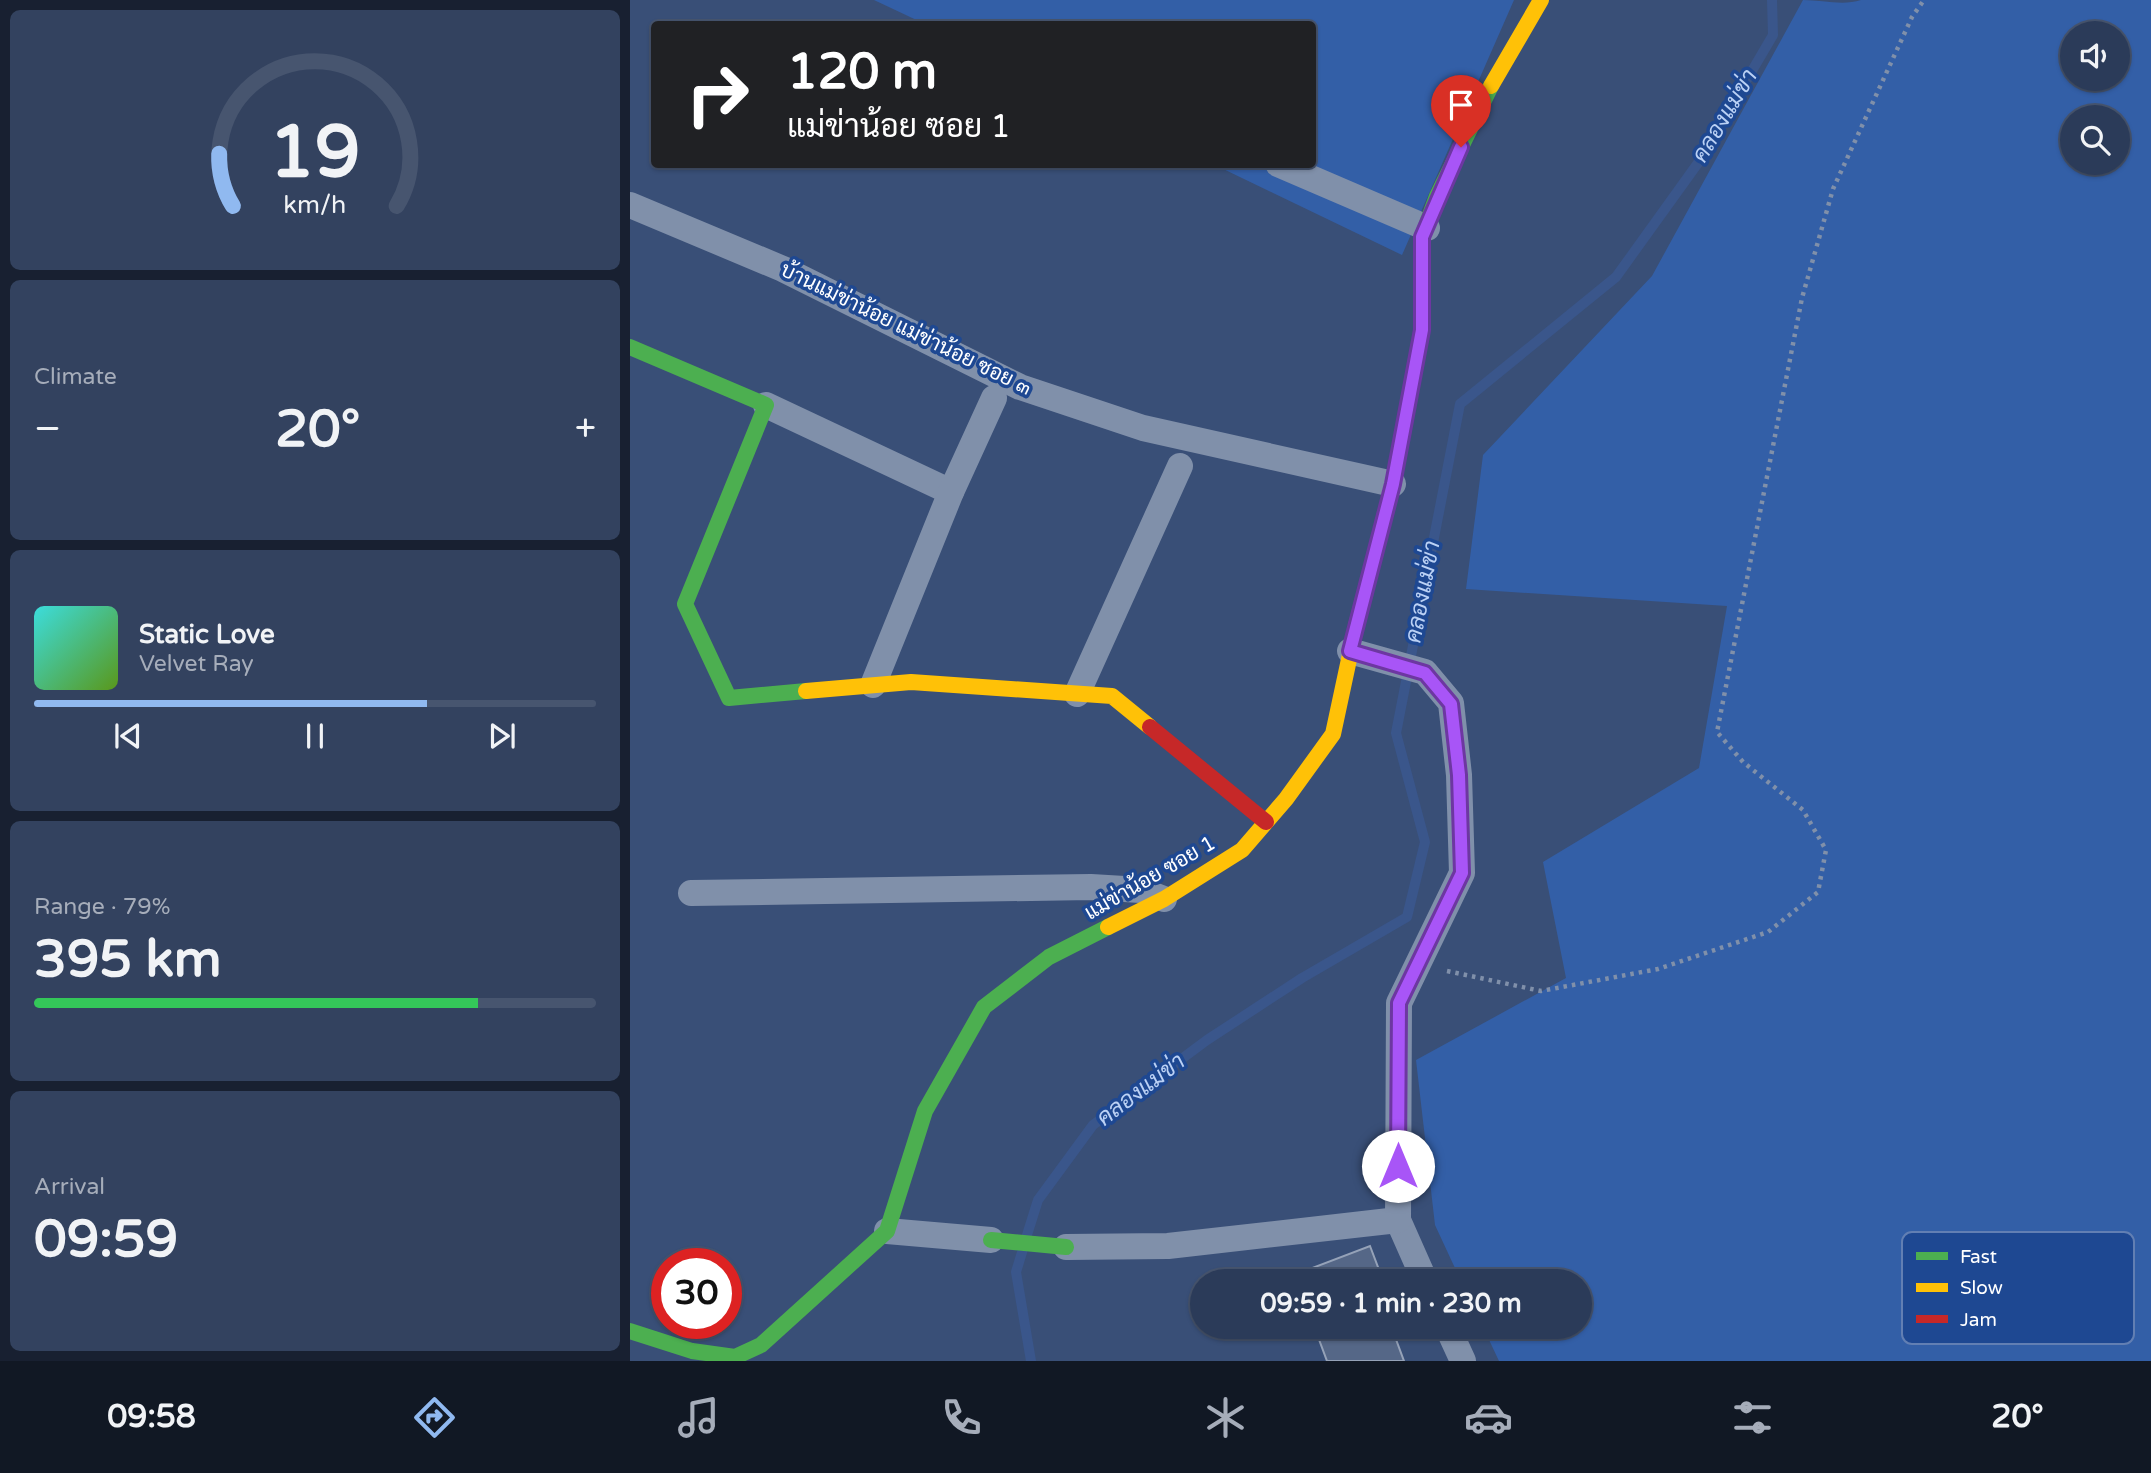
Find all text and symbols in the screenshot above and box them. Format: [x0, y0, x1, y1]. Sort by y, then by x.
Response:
map controls [2060, 21, 2130, 175]
button: sound [2060, 21, 2130, 91]
text: 120 m [787, 43, 937, 102]
icon: right [672, 49, 763, 140]
water label: คลองแม่ข่า [1686, 64, 1764, 168]
pin [1431, 75, 1491, 147]
icon: arrive [1442, 86, 1480, 124]
button: search [2060, 105, 2130, 175]
text: แม่ข่าน้อย ซอย 1 [787, 108, 1011, 146]
text: 19 [269, 109, 361, 197]
text: km/h [284, 190, 346, 220]
street label: บ้านแม่ข่าน้อย แม่ข่าน้อย ซอย ๓ [776, 257, 1036, 401]
text: Climate [34, 363, 117, 391]
text: 20° [275, 398, 360, 461]
text: − [34, 406, 61, 452]
text: + [575, 406, 596, 452]
water label: คลองแม่ข่า [1398, 538, 1447, 645]
text: Static Love [139, 619, 275, 650]
text: Velvet Ray [139, 650, 254, 678]
icon: previous [109, 717, 147, 755]
icon: pause [296, 717, 334, 755]
icon: next [483, 717, 521, 755]
street label: แม่ข่าน้อย ซอย 1 [1080, 830, 1220, 926]
text: Range · 79% [34, 893, 170, 921]
text: 395 km [34, 928, 222, 991]
water label: คลองแม่ข่า [1091, 1047, 1191, 1132]
position arrow [1361, 1129, 1435, 1203]
text: Arrival [34, 1173, 105, 1201]
text: 09:59 [34, 1208, 178, 1271]
legend [1902, 1232, 2134, 1344]
text: Fast [1960, 1246, 1997, 1268]
speed limit sign: 30 [651, 1248, 742, 1339]
text: Slow [1960, 1277, 2003, 1299]
text: 09:59 · 1 min · 230 m [1260, 1288, 1522, 1319]
text: Jam [1960, 1309, 1997, 1331]
icon: directions [410, 1393, 459, 1442]
icon: music [674, 1393, 723, 1442]
icon: phone [937, 1393, 986, 1442]
icon: climate [1201, 1393, 1250, 1442]
icon: car [1464, 1393, 1513, 1442]
icon: filters [1728, 1393, 1777, 1442]
text: 09:58 [107, 1398, 196, 1436]
text: 20° [1991, 1398, 2044, 1436]

